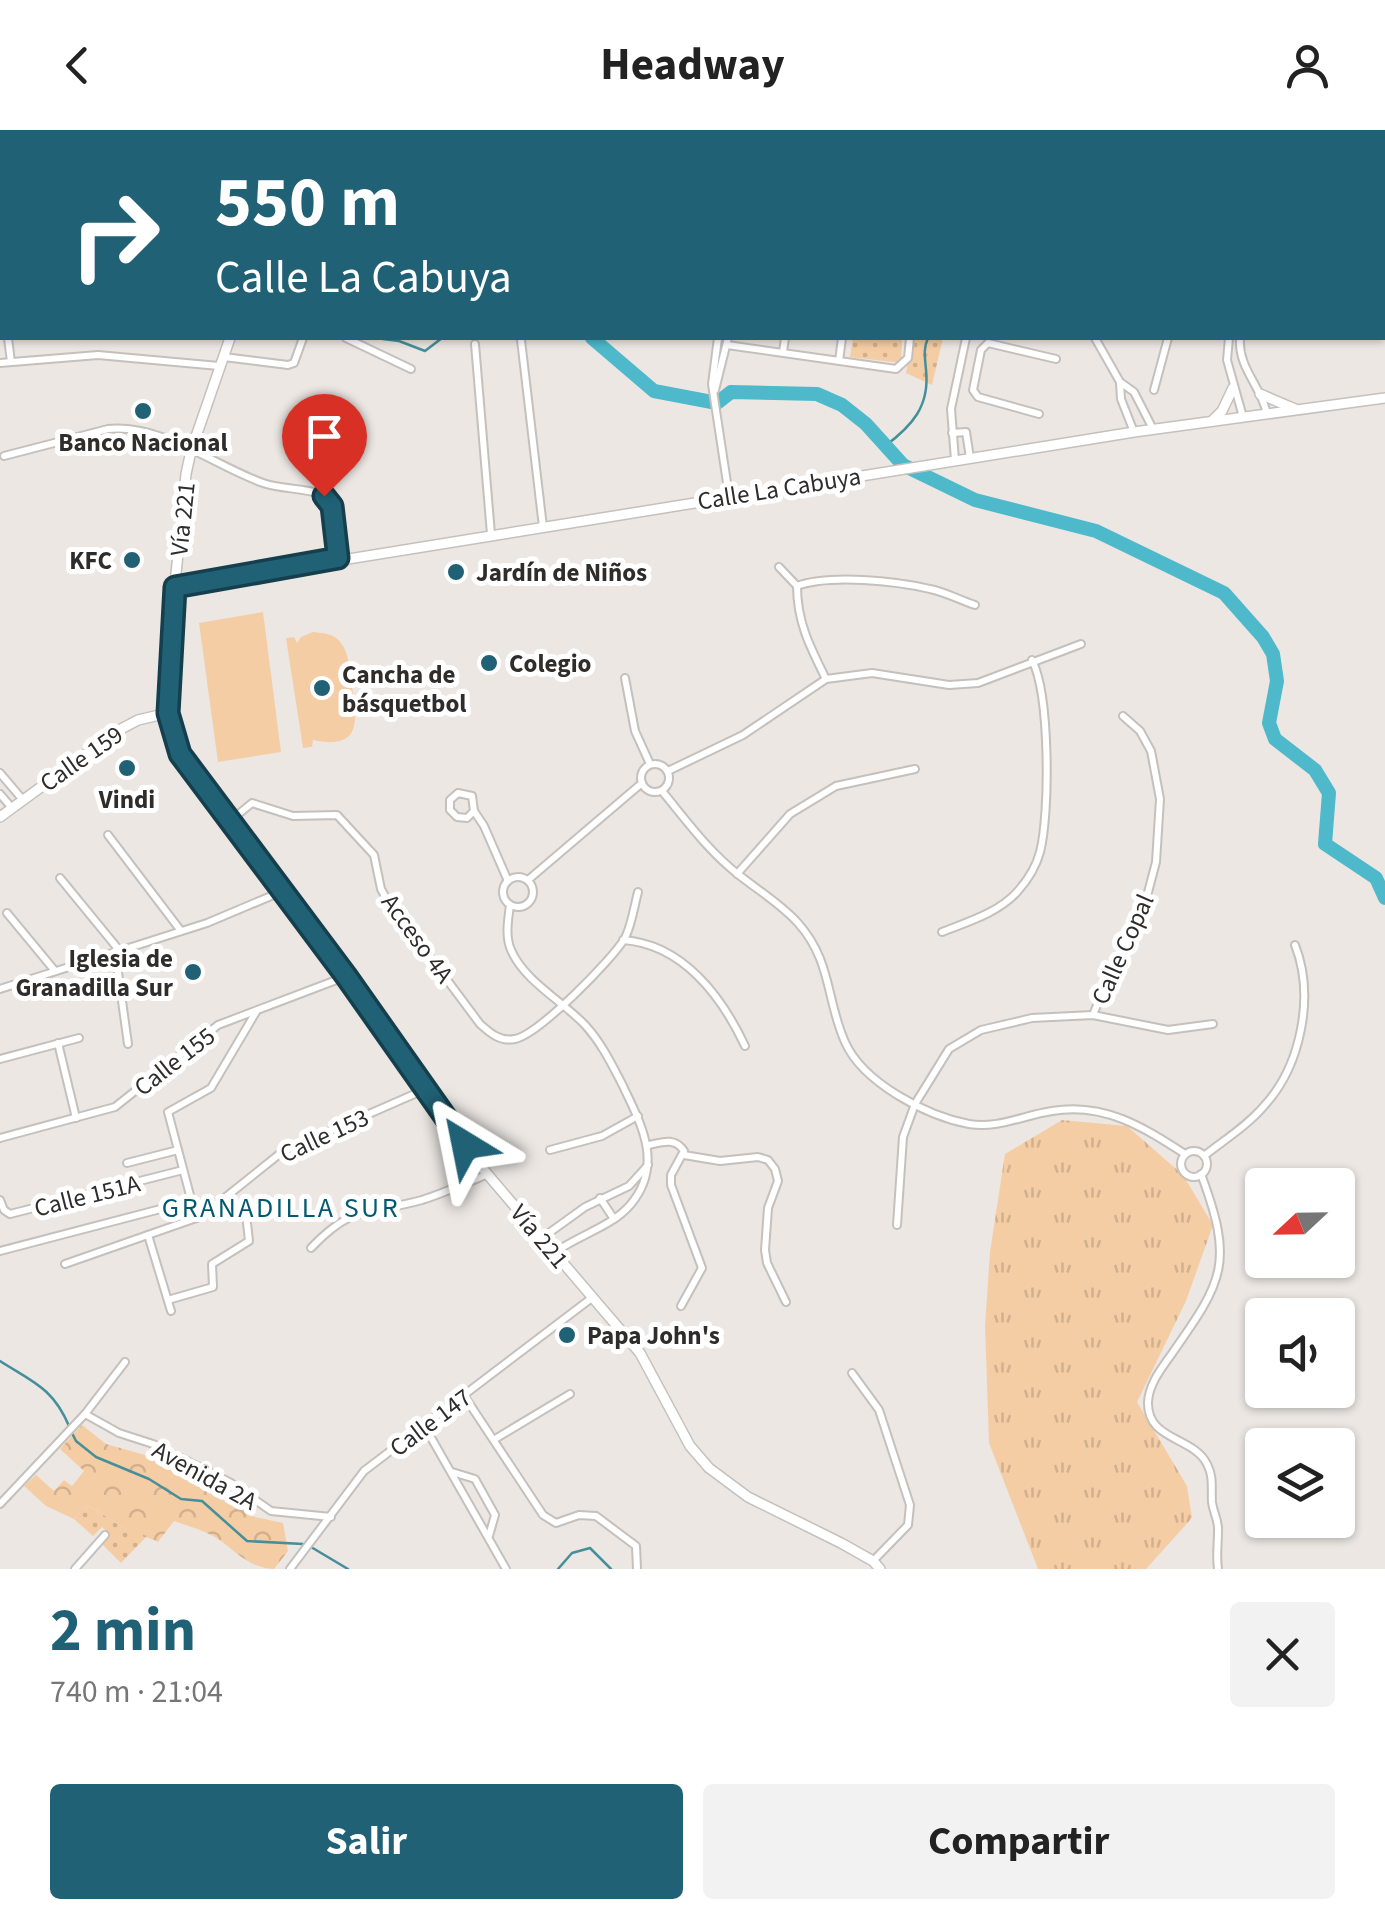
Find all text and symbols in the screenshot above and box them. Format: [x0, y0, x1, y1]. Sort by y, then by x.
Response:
text: Headway [600, 33, 785, 97]
icon: back [50, 38, 105, 93]
icon: person [1280, 38, 1335, 93]
text: 550 m [215, 153, 400, 253]
icon: right [50, 170, 180, 300]
text: Calle La Cabuya [215, 246, 512, 310]
pin [282, 394, 367, 497]
marker: Banco Nacional [132, 400, 154, 422]
icon: arrive [297, 409, 352, 464]
place label: Banco Nacional [58, 425, 228, 461]
street label: Calle La Cabuya [695, 458, 863, 520]
street label: Vía 221 [161, 480, 205, 558]
place label: KFC [69, 543, 112, 579]
marker: KFC [121, 549, 143, 571]
place label: Jardín de Niños [476, 555, 647, 591]
marker: Jardín de Niños [445, 561, 467, 583]
place label: Colegio [509, 646, 591, 682]
marker: Colegio [478, 652, 500, 674]
place label: Cancha de básquetbol [342, 657, 466, 722]
marker: Cancha de básquetbol [311, 677, 333, 699]
street label: Calle 159 [33, 717, 131, 801]
marker: Vindi [116, 757, 138, 779]
place label: Vindi [98, 782, 155, 818]
street label: Acceso 4A [372, 886, 462, 991]
street label: Calle Copal [1083, 888, 1163, 1010]
place label: Iglesia de Granadilla Sur [15, 941, 173, 1006]
marker: Iglesia de Granadilla Sur [182, 961, 204, 983]
street label: Calle 155 [126, 1019, 223, 1105]
position arrow [413, 1093, 517, 1197]
street label: Calle 153 [274, 1100, 375, 1172]
street label: Calle 151A [31, 1165, 144, 1226]
north arrow [1245, 1168, 1355, 1278]
map controls [1245, 1168, 1355, 1538]
district label: GRANADILLA SUR [162, 1188, 400, 1228]
street label: Vía 221 [502, 1197, 577, 1277]
button: sound [1245, 1298, 1355, 1408]
place label: Papa John's [587, 1318, 720, 1354]
marker: Papa John's [556, 1324, 578, 1346]
street label: Calle 147 [382, 1380, 479, 1466]
button: layers [1245, 1428, 1355, 1538]
street label: Avenida 2A [146, 1432, 264, 1520]
text: 2 min [50, 1589, 196, 1674]
button: close [1230, 1602, 1335, 1707]
text: 740 m · 21:04 [50, 1669, 223, 1715]
button: Salir [50, 1784, 683, 1899]
button: Compartir [703, 1784, 1335, 1899]

